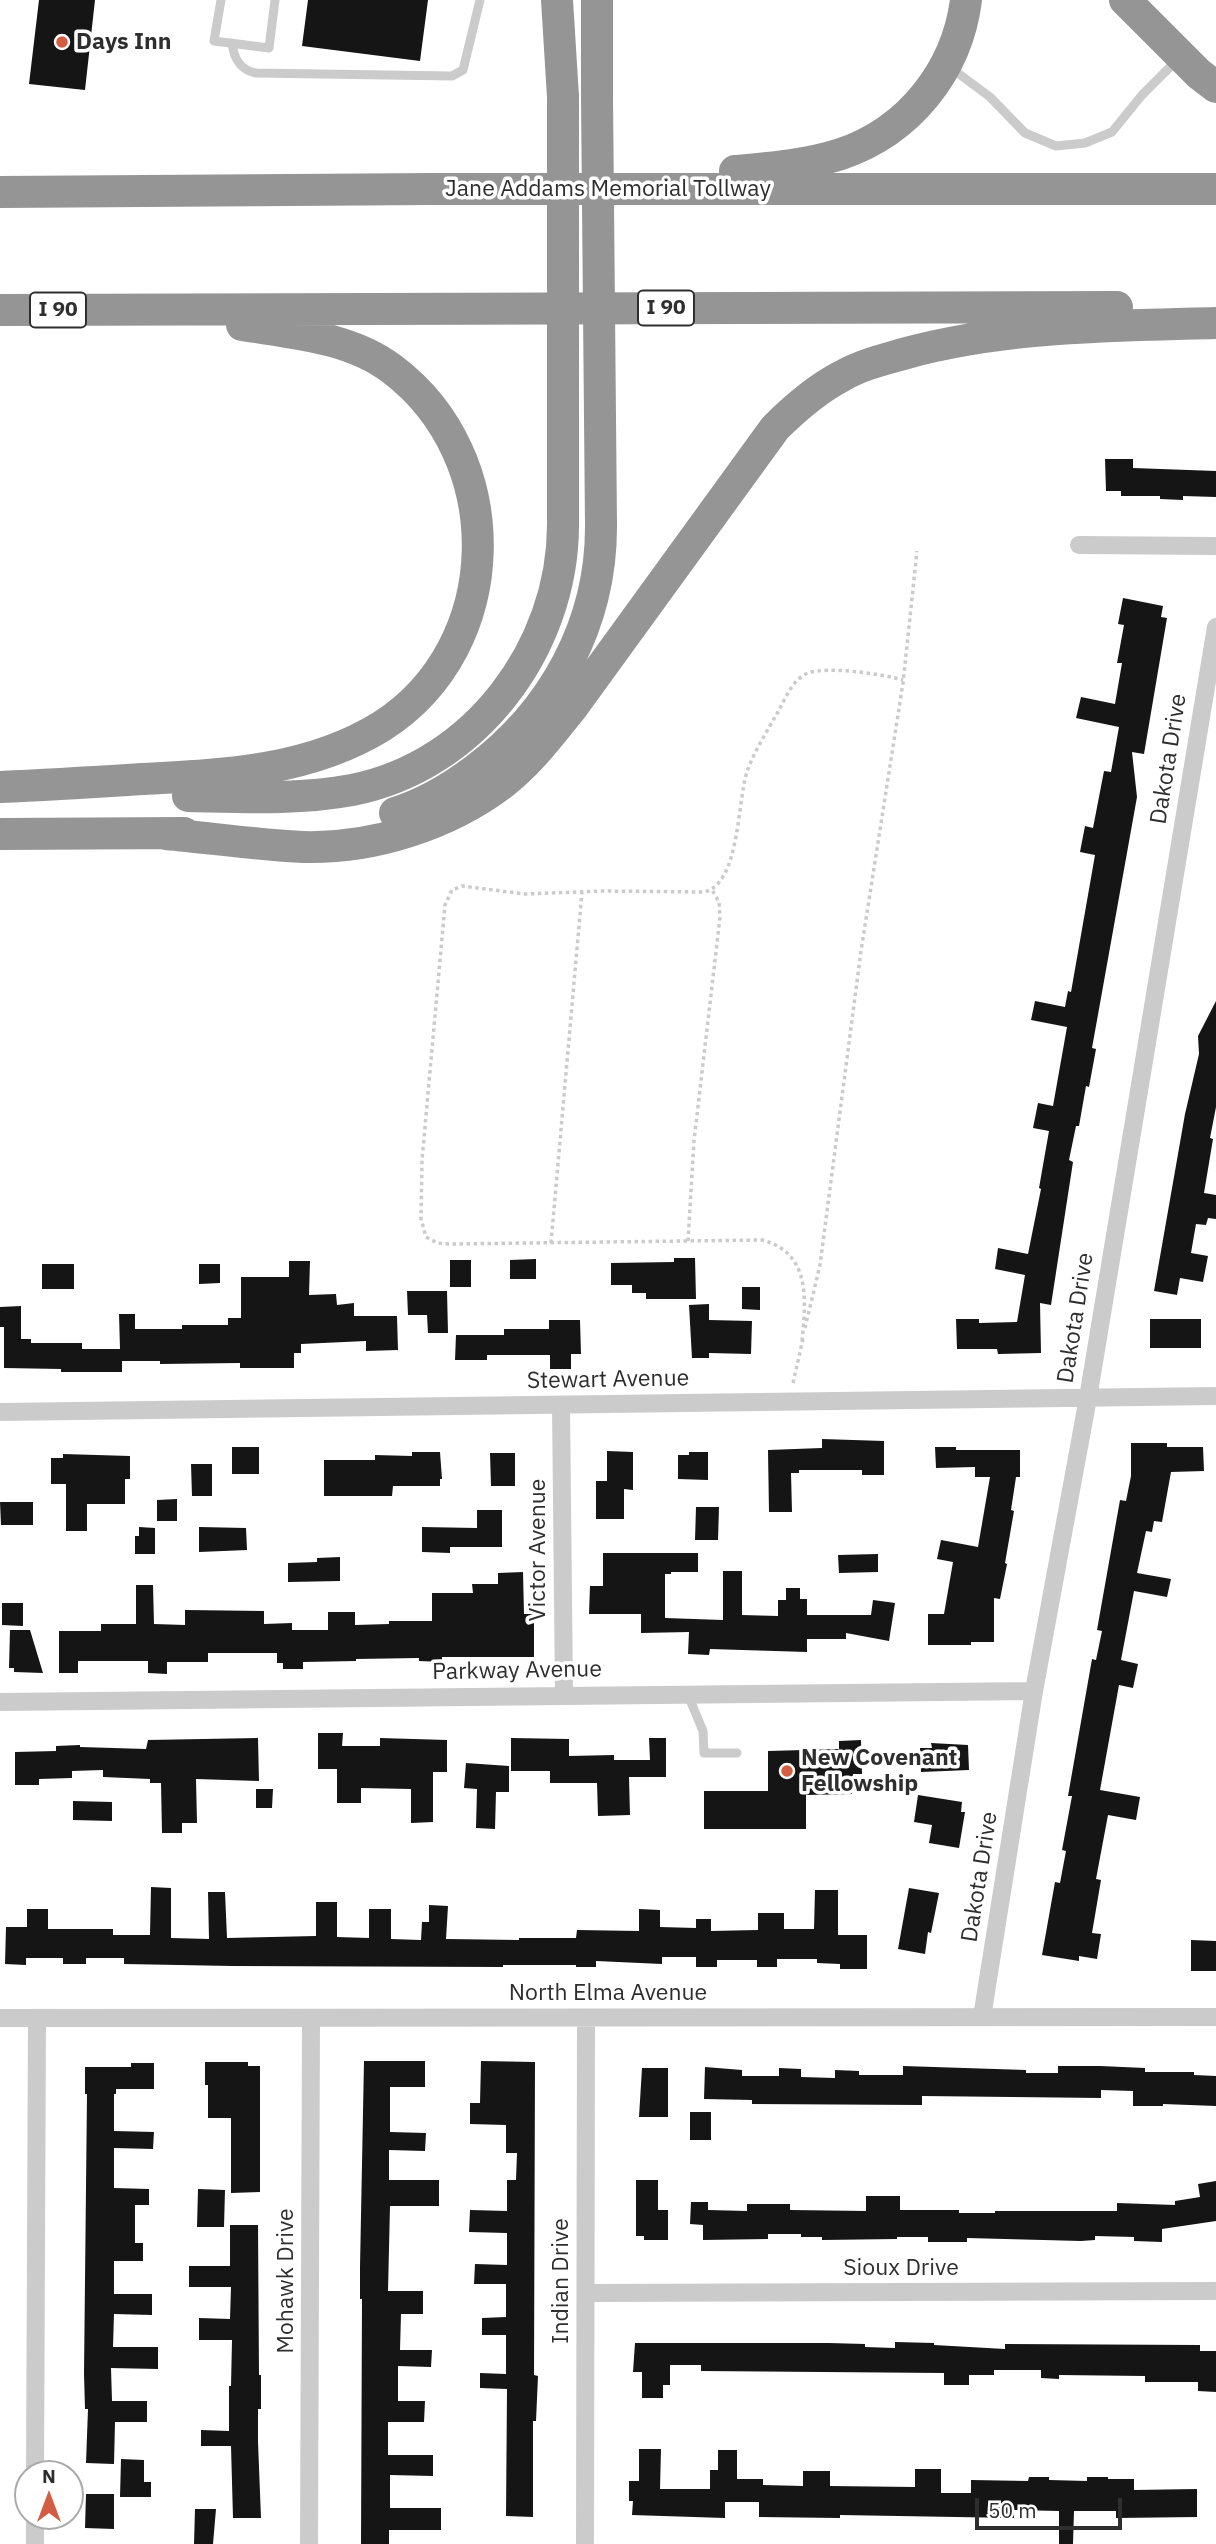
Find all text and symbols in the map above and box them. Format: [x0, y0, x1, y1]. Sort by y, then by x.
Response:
place label: Days Inn [76, 28, 171, 56]
marker: Days Inn [54, 34, 70, 50]
street label: Jane Addams Memorial Tollway [445, 175, 771, 203]
road number: I 90 [638, 290, 694, 326]
road number: I 90 [30, 292, 86, 328]
street label: Dakota Drive [1145, 692, 1193, 826]
street label: Dakota Drive [1052, 1251, 1100, 1385]
street label: Stewart Avenue [527, 1365, 689, 1395]
street label: Victor Avenue [524, 1479, 552, 1621]
street label: Parkway Avenue [432, 1656, 602, 1686]
place label: New Covenant Fellowship [801, 1744, 957, 1798]
marker: New Covenant Fellowship [779, 1763, 795, 1779]
street label: Dakota Drive [956, 1810, 1004, 1944]
street label: North Elma Avenue [509, 1979, 707, 2007]
street label: Mohawk Drive [272, 2208, 300, 2354]
street label: Indian Drive [547, 2218, 575, 2344]
street label: Sioux Drive [843, 2254, 959, 2282]
north arrow [14, 2460, 84, 2530]
text: N [42, 2464, 56, 2488]
scale bar [978, 2484, 1125, 2528]
text: 50 m [988, 2496, 1037, 2524]

